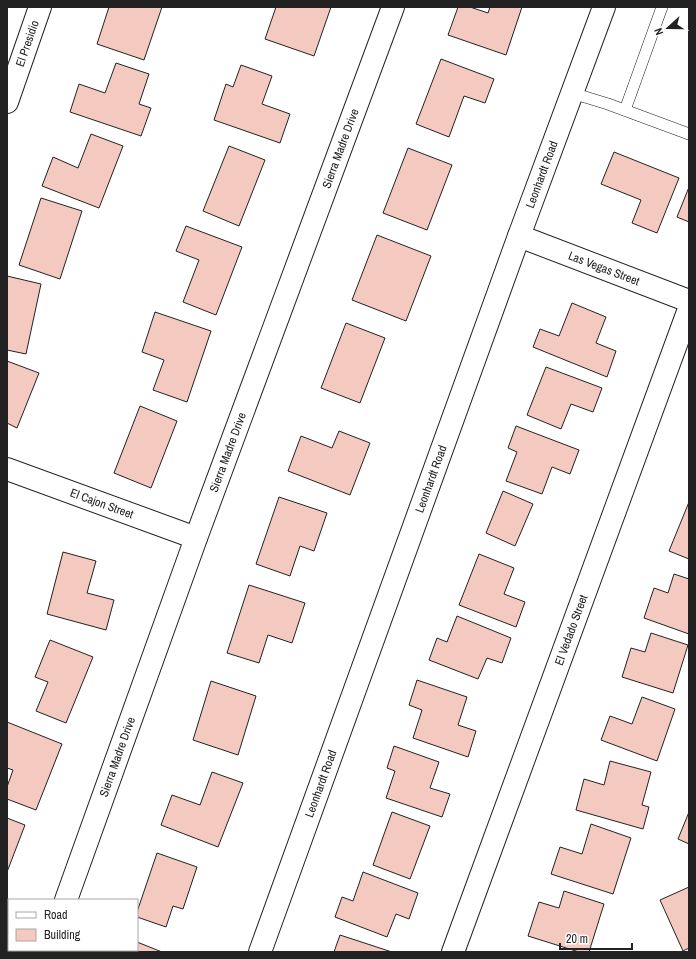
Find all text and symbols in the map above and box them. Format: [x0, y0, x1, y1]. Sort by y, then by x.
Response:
north arrow [648, 8, 688, 48]
street label: El Presidio [12, 18, 43, 69]
text: N [651, 26, 666, 37]
street label: Sierra Madre Drive [318, 106, 363, 191]
street label: Leonhardt Road [522, 139, 562, 210]
street label: Las Vegas Street [566, 248, 642, 289]
street label: Sierra Madre Drive [206, 410, 250, 494]
street label: Leonhardt Road [412, 443, 451, 515]
street label: El Cajon Street [68, 485, 136, 523]
street label: El Vedado Street [551, 592, 592, 668]
street label: Sierra Madre Drive [96, 715, 139, 799]
street label: Leonhardt Road [301, 748, 340, 820]
legend [8, 899, 138, 951]
text: Road [44, 907, 68, 923]
scale bar [560, 925, 632, 951]
text: Building [44, 927, 81, 943]
text: 20 m [566, 931, 588, 947]

